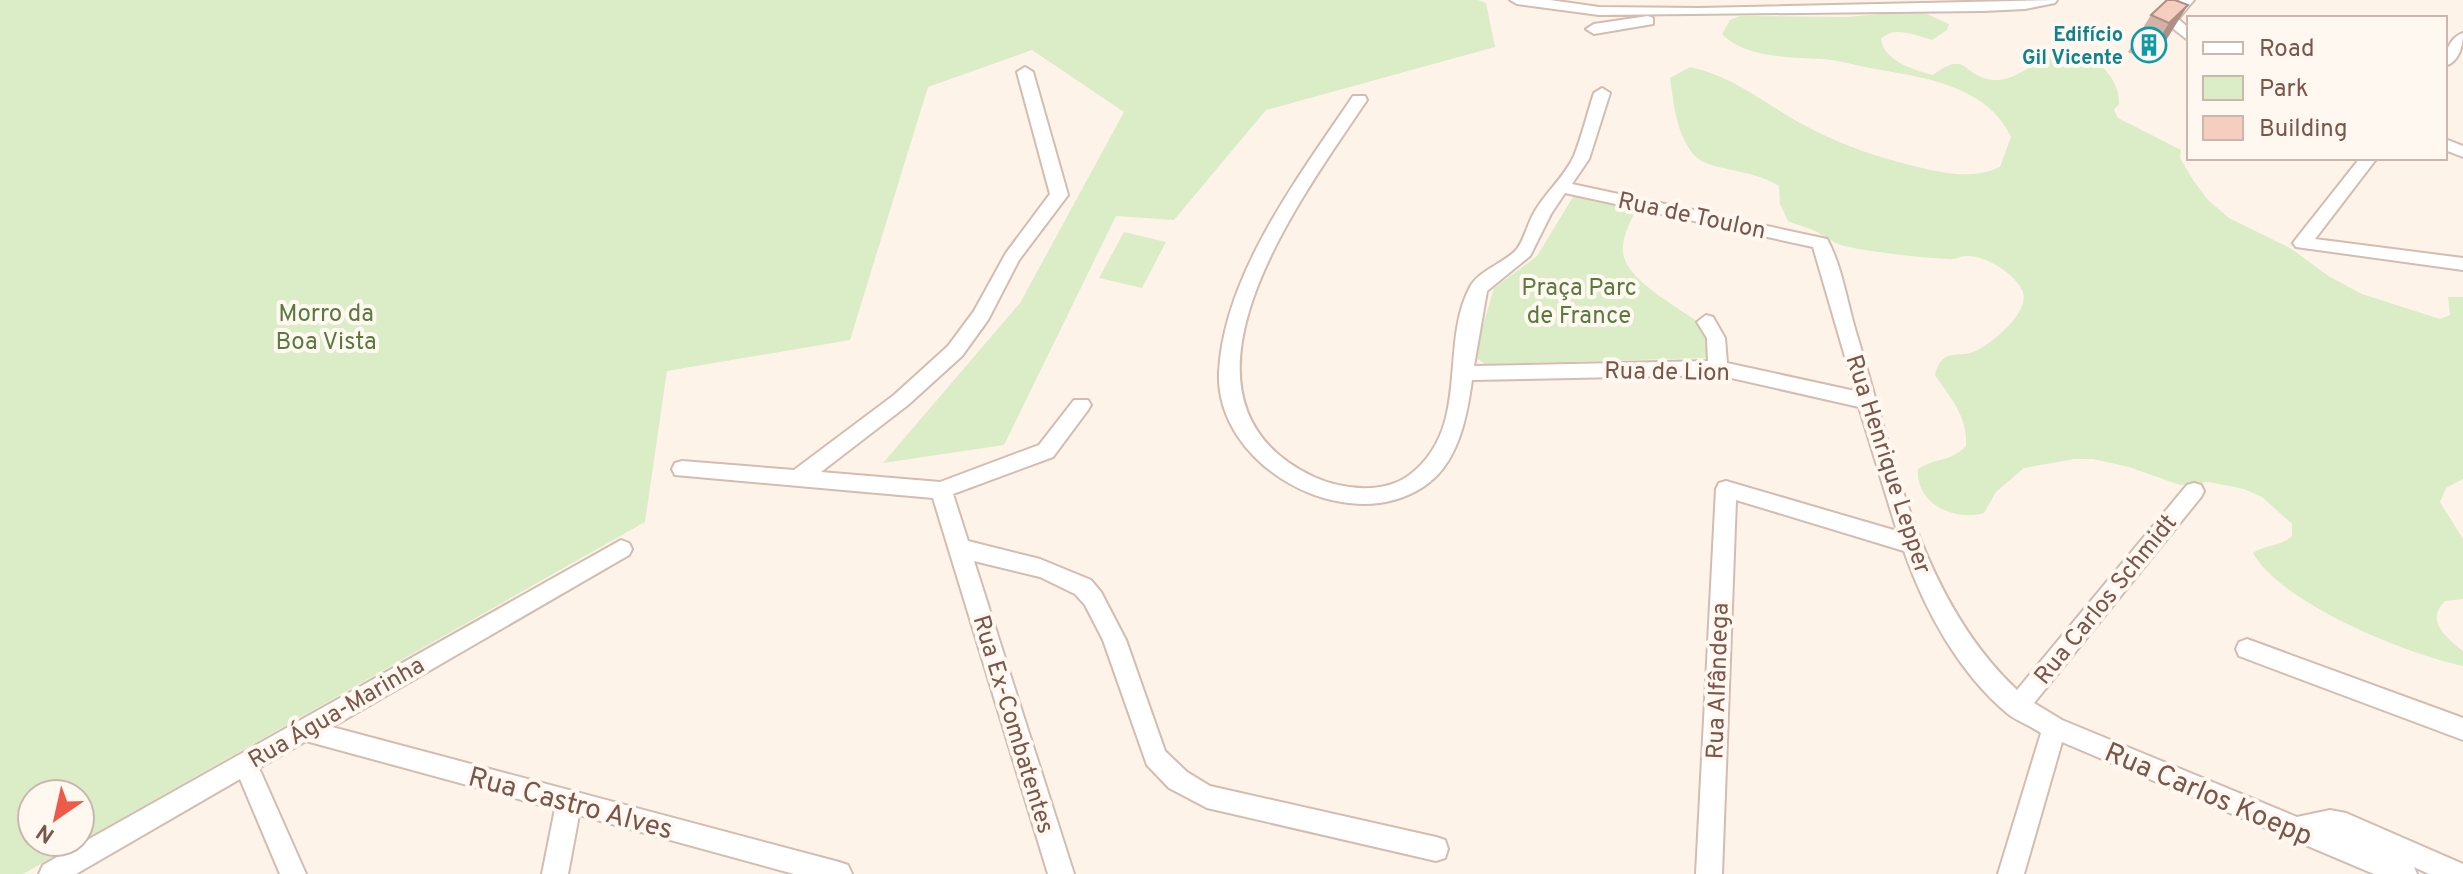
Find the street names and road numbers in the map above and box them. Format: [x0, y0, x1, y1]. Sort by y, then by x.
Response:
street label: Rua de Toulon [1615, 187, 1768, 247]
street label: Rua Henrique Lepper [1838, 351, 1937, 578]
street label: Rua de Lion [1604, 357, 1730, 389]
street label: Rua Carlos Schmidt [2029, 509, 2184, 691]
street label: Rua Alfândega [1701, 602, 1737, 760]
street label: Rua Ex-Combatentes [965, 612, 1060, 837]
street label: Rua Água-Marinha [243, 649, 430, 776]
street label: Rua Carlos Koepp [2098, 736, 2317, 856]
street label: Rua Castro Alves [464, 760, 676, 850]

